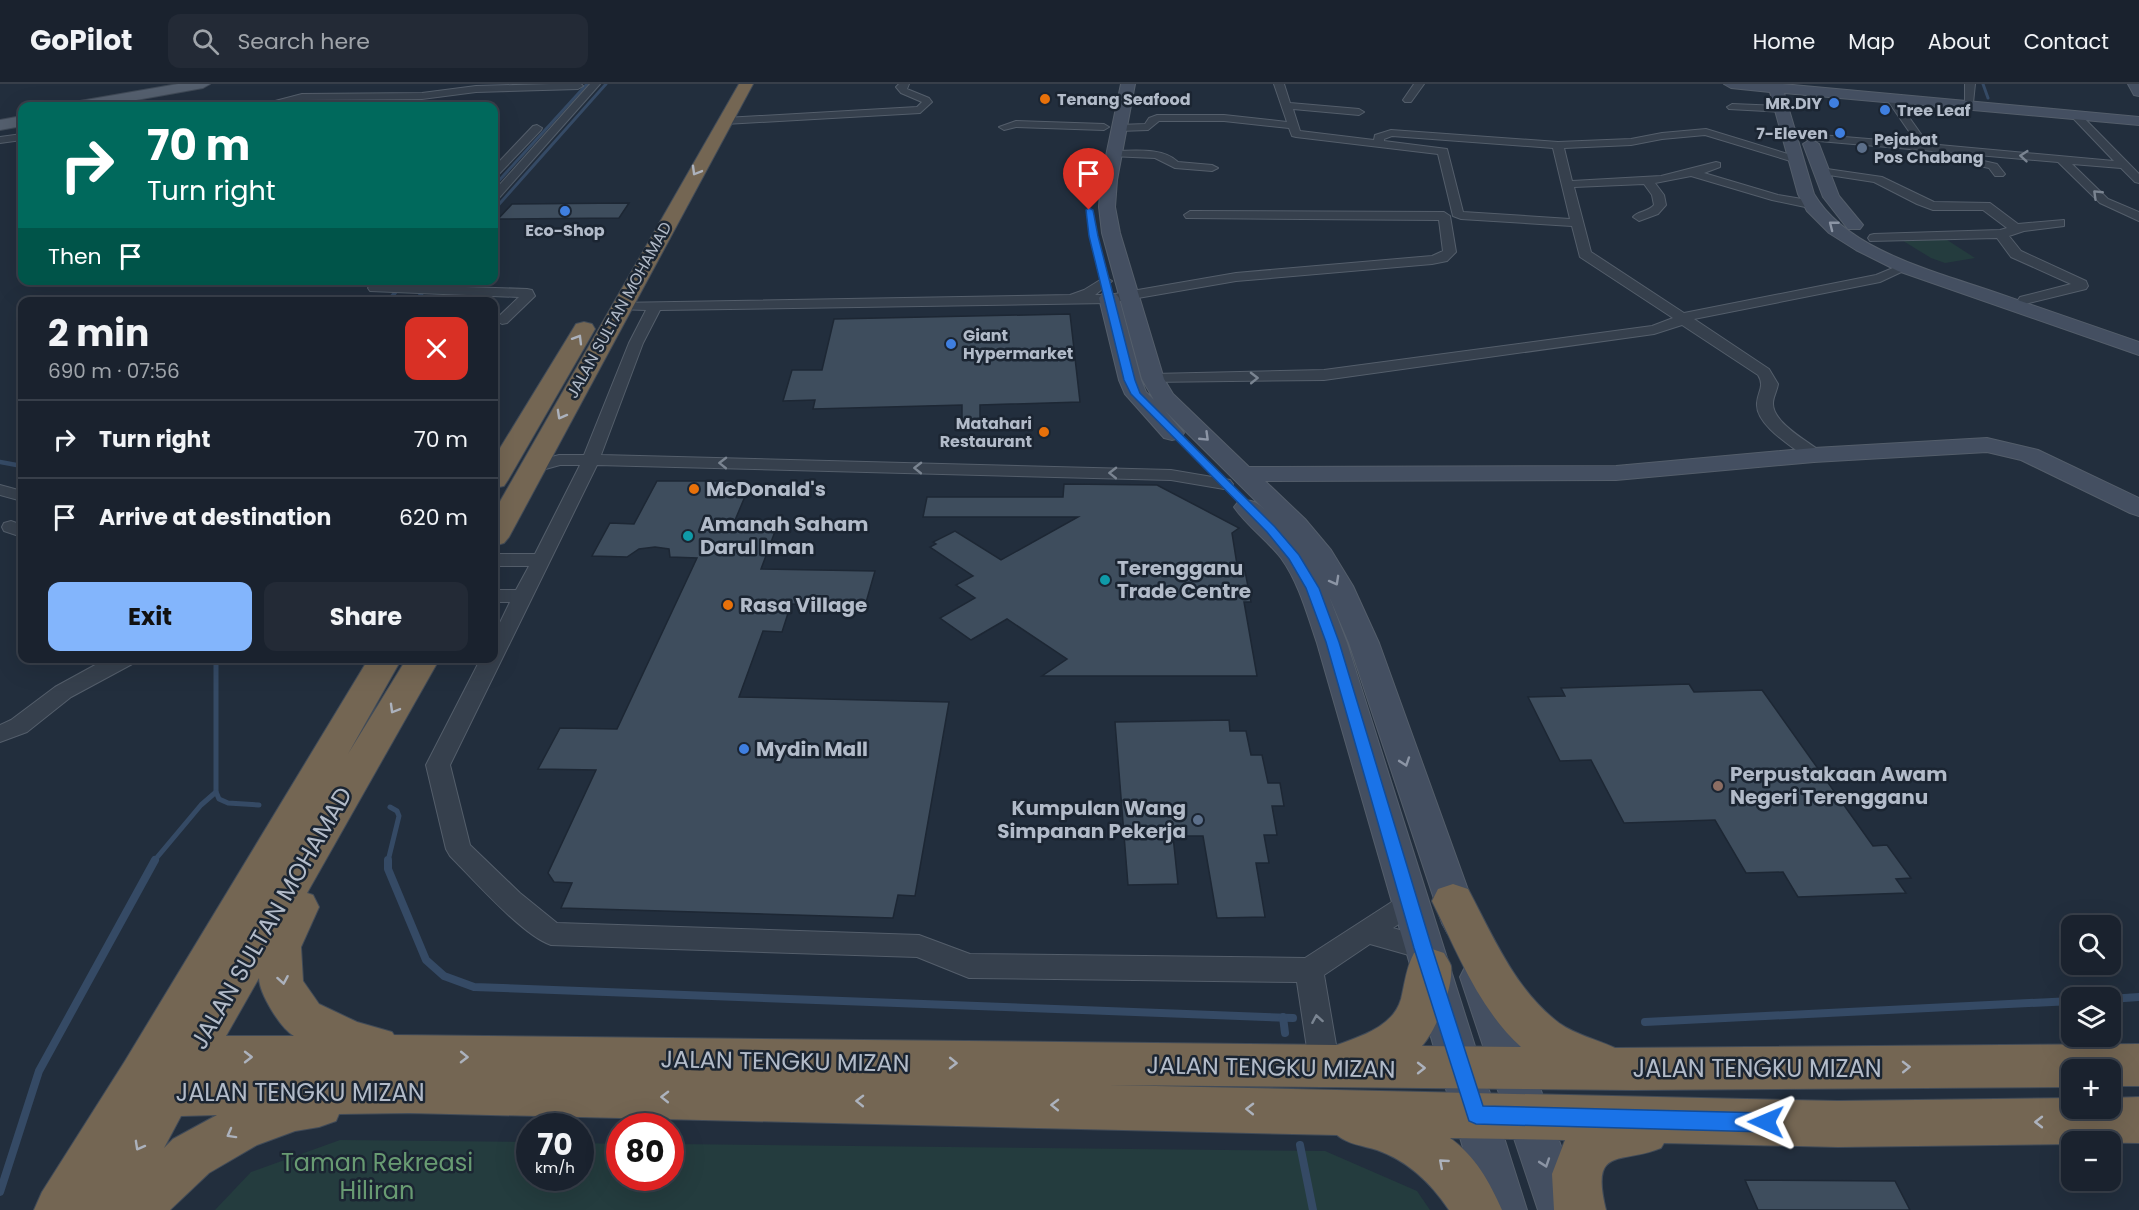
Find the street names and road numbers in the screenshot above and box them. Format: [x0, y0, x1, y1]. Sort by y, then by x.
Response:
street label: JALAN SULTAN MOHAMAD [561, 218, 677, 402]
street label: JALAN SULTAN MOHAMAD [182, 781, 360, 1055]
street label: JALAN TENGKU MIZAN [660, 1042, 910, 1080]
street label: JALAN TENGKU MIZAN [1146, 1048, 1396, 1086]
street label: JALAN TENGKU MIZAN [1632, 1052, 1882, 1085]
street label: JALAN TENGKU MIZAN [175, 1076, 425, 1109]

